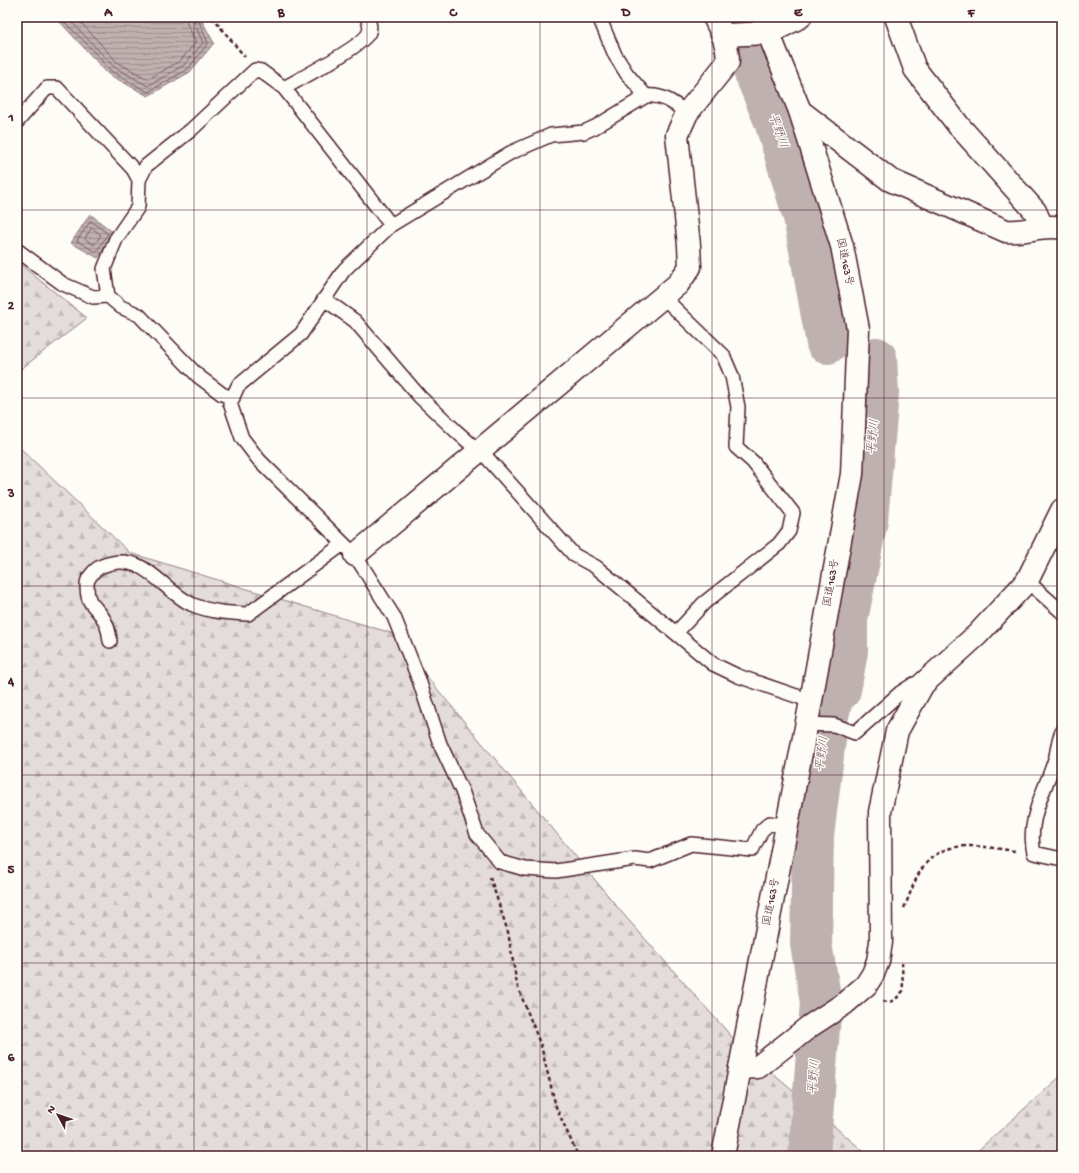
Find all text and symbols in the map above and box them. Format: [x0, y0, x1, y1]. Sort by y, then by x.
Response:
text: A [103, 6, 113, 21]
text: B [277, 6, 286, 21]
text: C [448, 6, 458, 21]
text: D [621, 6, 631, 21]
text: E [794, 6, 803, 21]
text: F [967, 6, 976, 21]
text: 1 [7, 111, 14, 126]
water label: 平野川 [765, 111, 790, 150]
street label: 国道163号 [833, 237, 856, 287]
text: 2 [8, 299, 15, 314]
water label: 平野川 [864, 418, 883, 456]
text: 3 [7, 487, 15, 502]
street label: 国道163号 [821, 558, 842, 608]
text: 4 [7, 675, 15, 690]
water label: 平野川 [813, 735, 832, 773]
text: 5 [8, 863, 15, 878]
street label: 国道163号 [760, 877, 783, 927]
text: 6 [8, 1051, 15, 1066]
water label: 平野川 [806, 1058, 823, 1095]
north arrow [38, 1095, 78, 1135]
text: N [45, 1103, 59, 1116]

